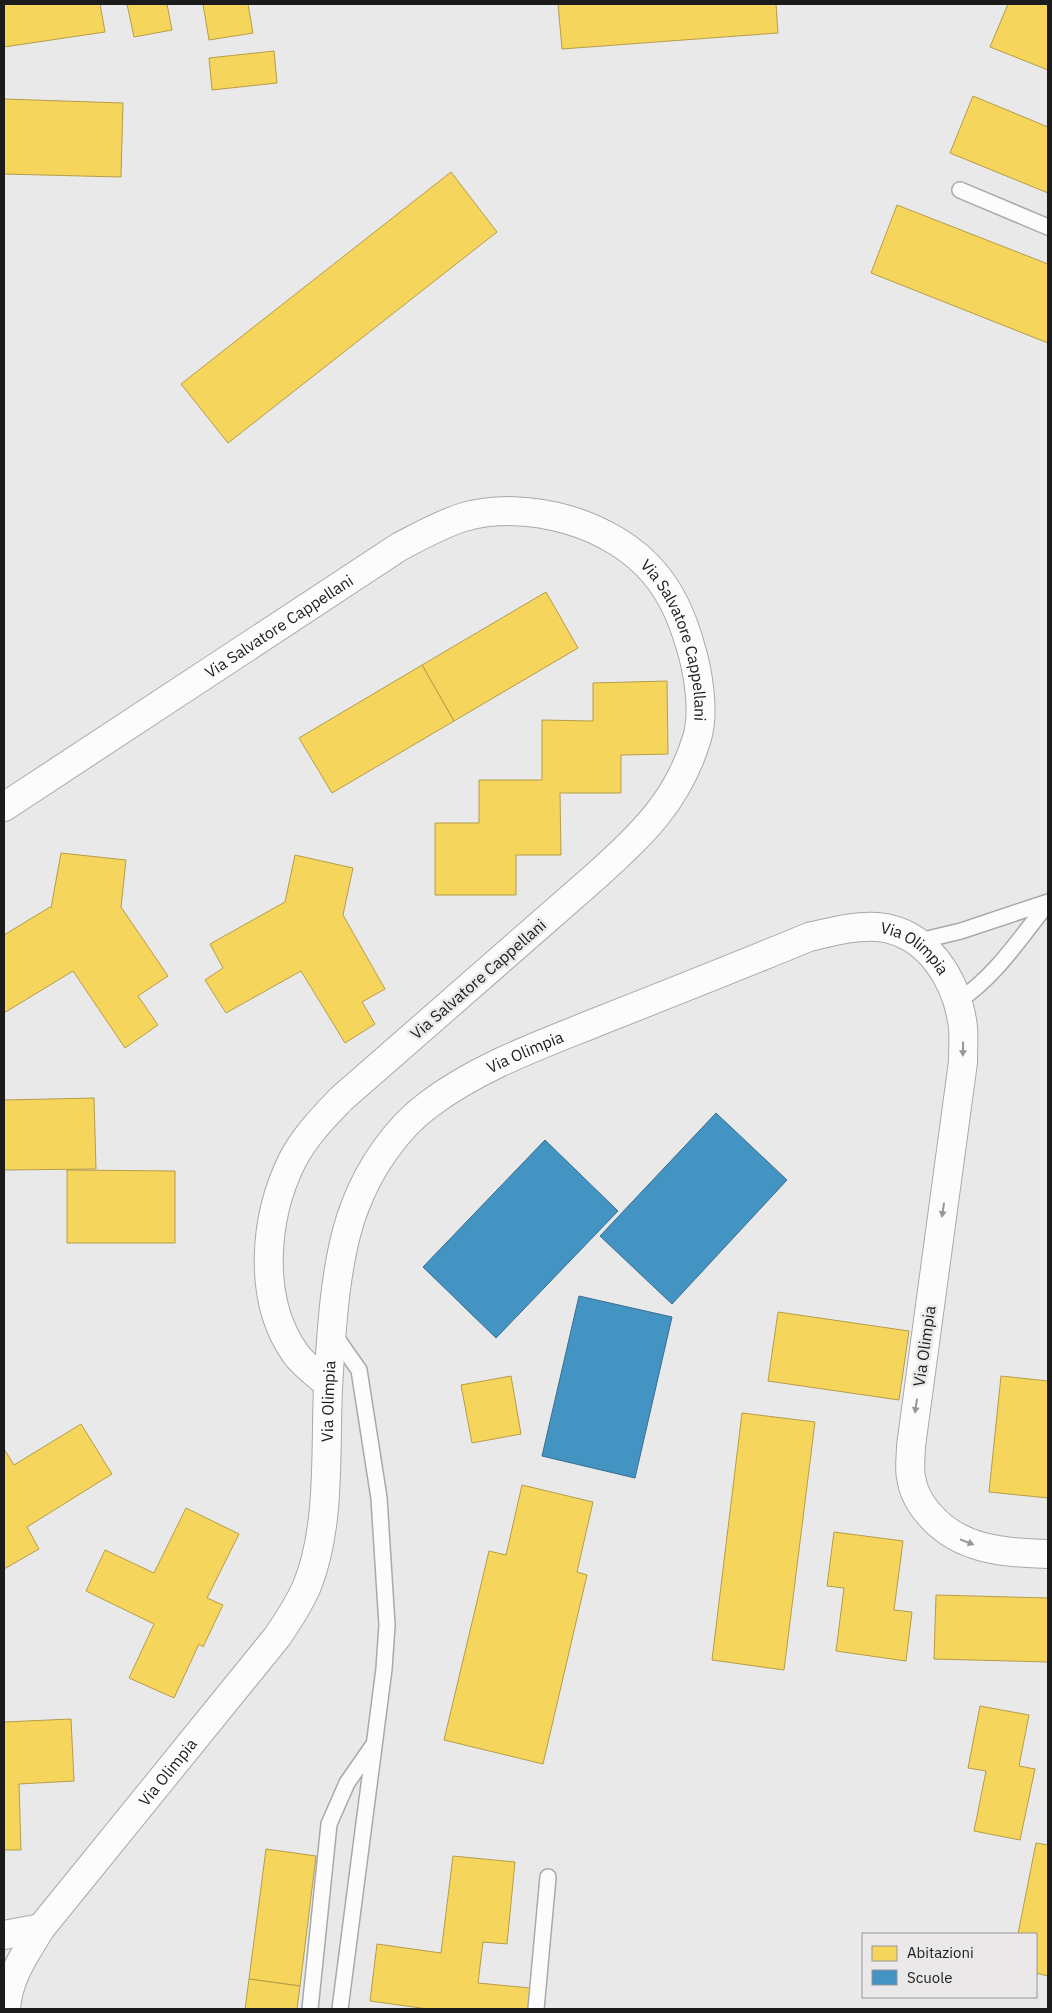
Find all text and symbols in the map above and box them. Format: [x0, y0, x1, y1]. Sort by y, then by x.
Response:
street label: Via Salvatore Cappellani [637, 555, 711, 722]
street label: Via Salvatore Cappellani [201, 570, 357, 682]
street label: Via Salvatore Cappellani [406, 915, 550, 1043]
street label: Via Olimpia [879, 917, 954, 979]
street label: Via Olimpia [483, 1026, 567, 1077]
one-way arrow [959, 1041, 967, 1057]
one-way arrow [938, 1202, 946, 1218]
street label: Via Olimpia [908, 1304, 940, 1388]
street label: Via Olimpia [317, 1360, 340, 1442]
one-way arrow [912, 1398, 920, 1414]
one-way arrow [960, 1539, 975, 1546]
street label: Via Olimpia [134, 1734, 201, 1810]
legend [862, 1933, 1037, 1998]
text: Abitazioni [907, 1943, 974, 1962]
text: Scuole [907, 1968, 953, 1987]

